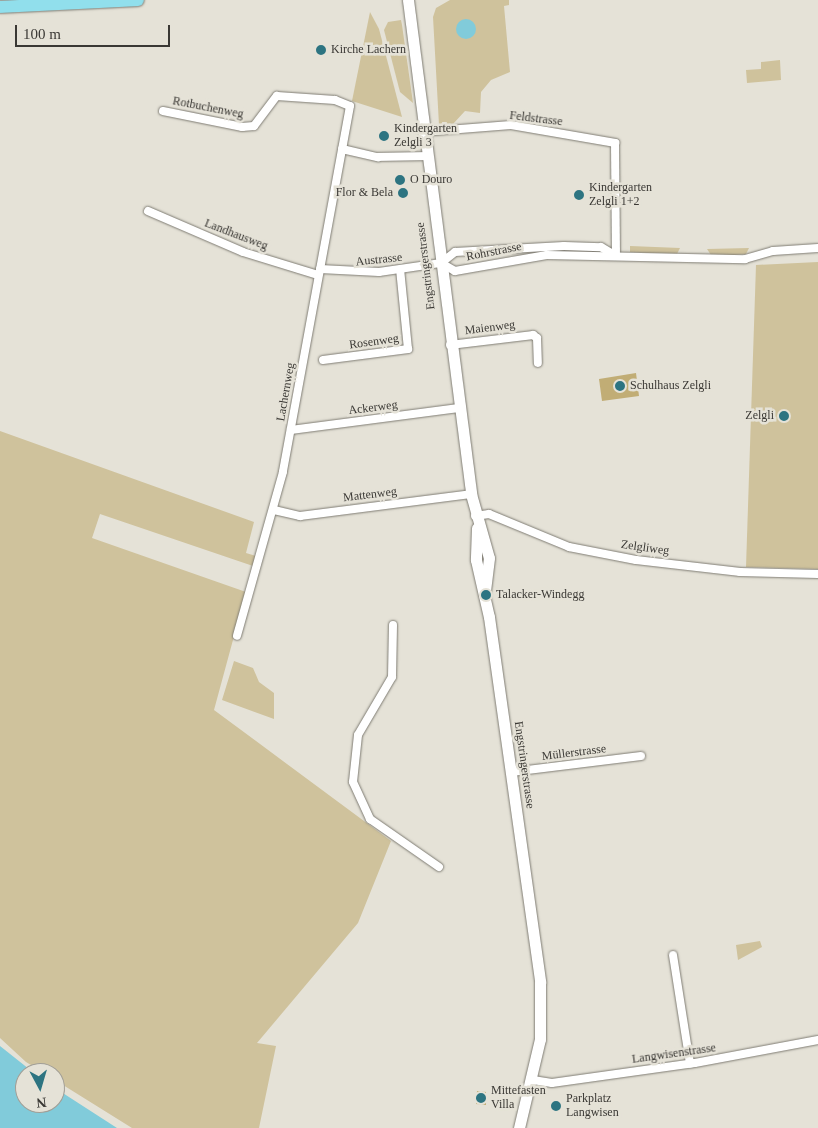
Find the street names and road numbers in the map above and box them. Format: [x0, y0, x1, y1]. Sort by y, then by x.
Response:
street label: Rotbuchenweg [171, 94, 245, 122]
street label: Feldstrasse [509, 109, 563, 129]
street label: Landhausweg [202, 216, 270, 254]
street label: Engstringerstrasse [413, 221, 439, 311]
street label: Rohrstrasse [465, 240, 523, 264]
street label: Austrasse [355, 250, 403, 270]
street label: Maienweg [464, 318, 516, 338]
street label: Rosenweg [348, 331, 400, 353]
street label: Lachernweg [274, 362, 298, 422]
street label: Ackerweg [348, 398, 398, 418]
street label: Mattenweg [342, 485, 398, 505]
street label: Zelgliweg [620, 537, 670, 559]
street label: Engstringerstrasse [511, 720, 537, 810]
street label: Müllerstrasse [541, 742, 607, 764]
street label: Langwisenstrasse [631, 1041, 717, 1067]

